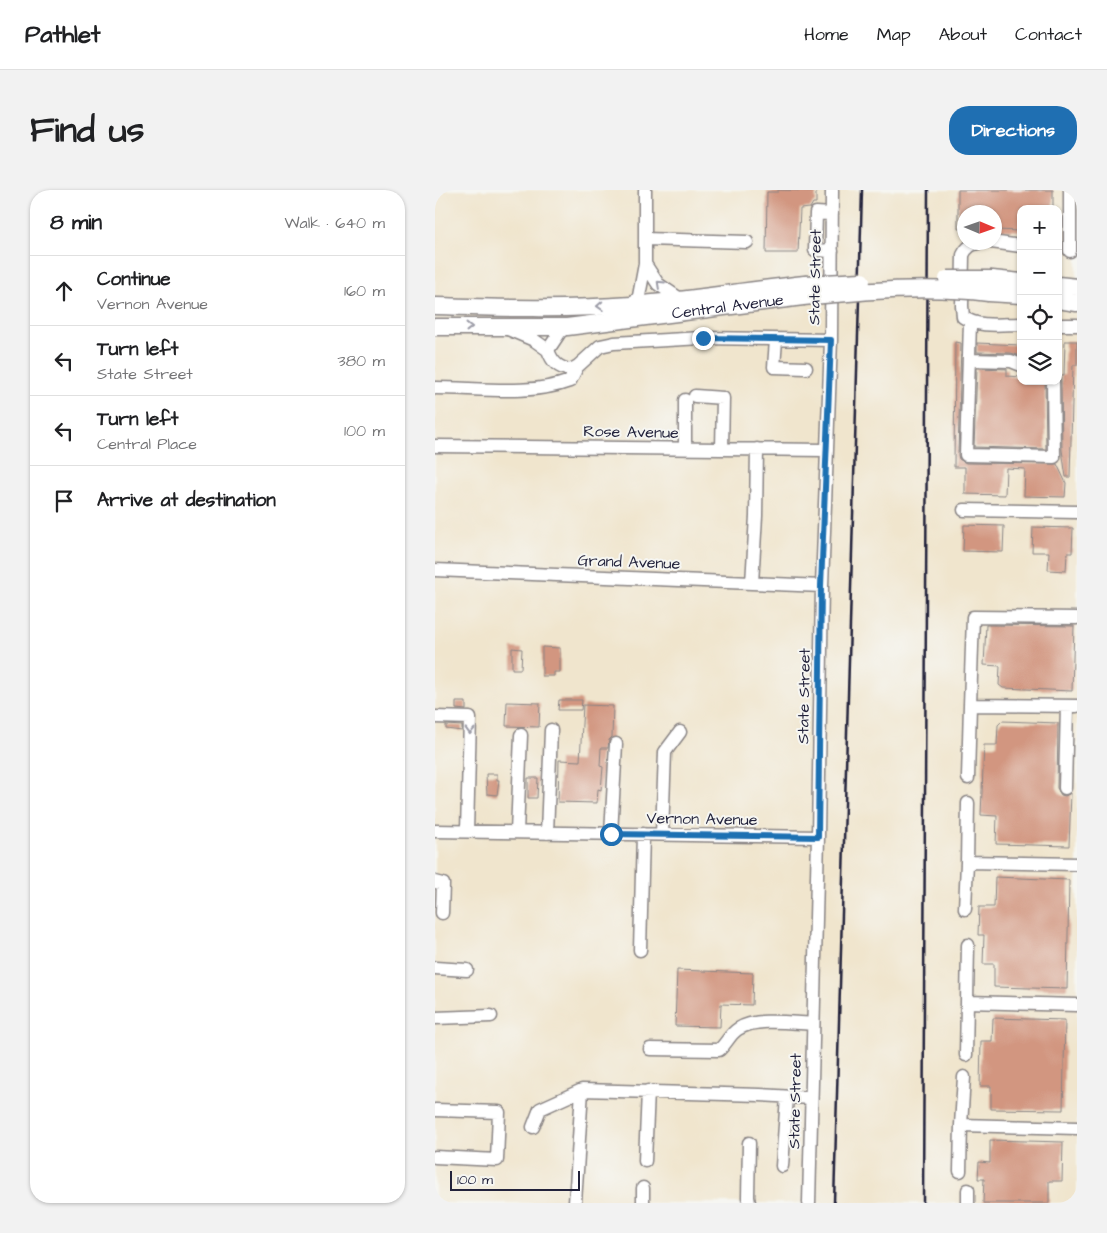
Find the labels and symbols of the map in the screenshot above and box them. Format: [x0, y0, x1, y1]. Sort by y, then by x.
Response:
north arrow [957, 205, 1002, 250]
street label: State Street [803, 228, 827, 325]
one-way arrow [657, 281, 666, 290]
street label: Central Avenue [671, 289, 785, 325]
one-way arrow [596, 301, 604, 312]
one-way arrow [466, 322, 473, 332]
route end [692, 327, 715, 350]
street label: Rose Avenue [583, 420, 679, 444]
street label: Grand Avenue [577, 549, 681, 575]
street label: State Street [792, 647, 816, 744]
one-way arrow [465, 728, 475, 735]
street label: Vernon Avenue [646, 807, 758, 831]
route start [600, 823, 623, 846]
street label: State Street [783, 1052, 807, 1149]
scale bar [450, 1168, 580, 1191]

